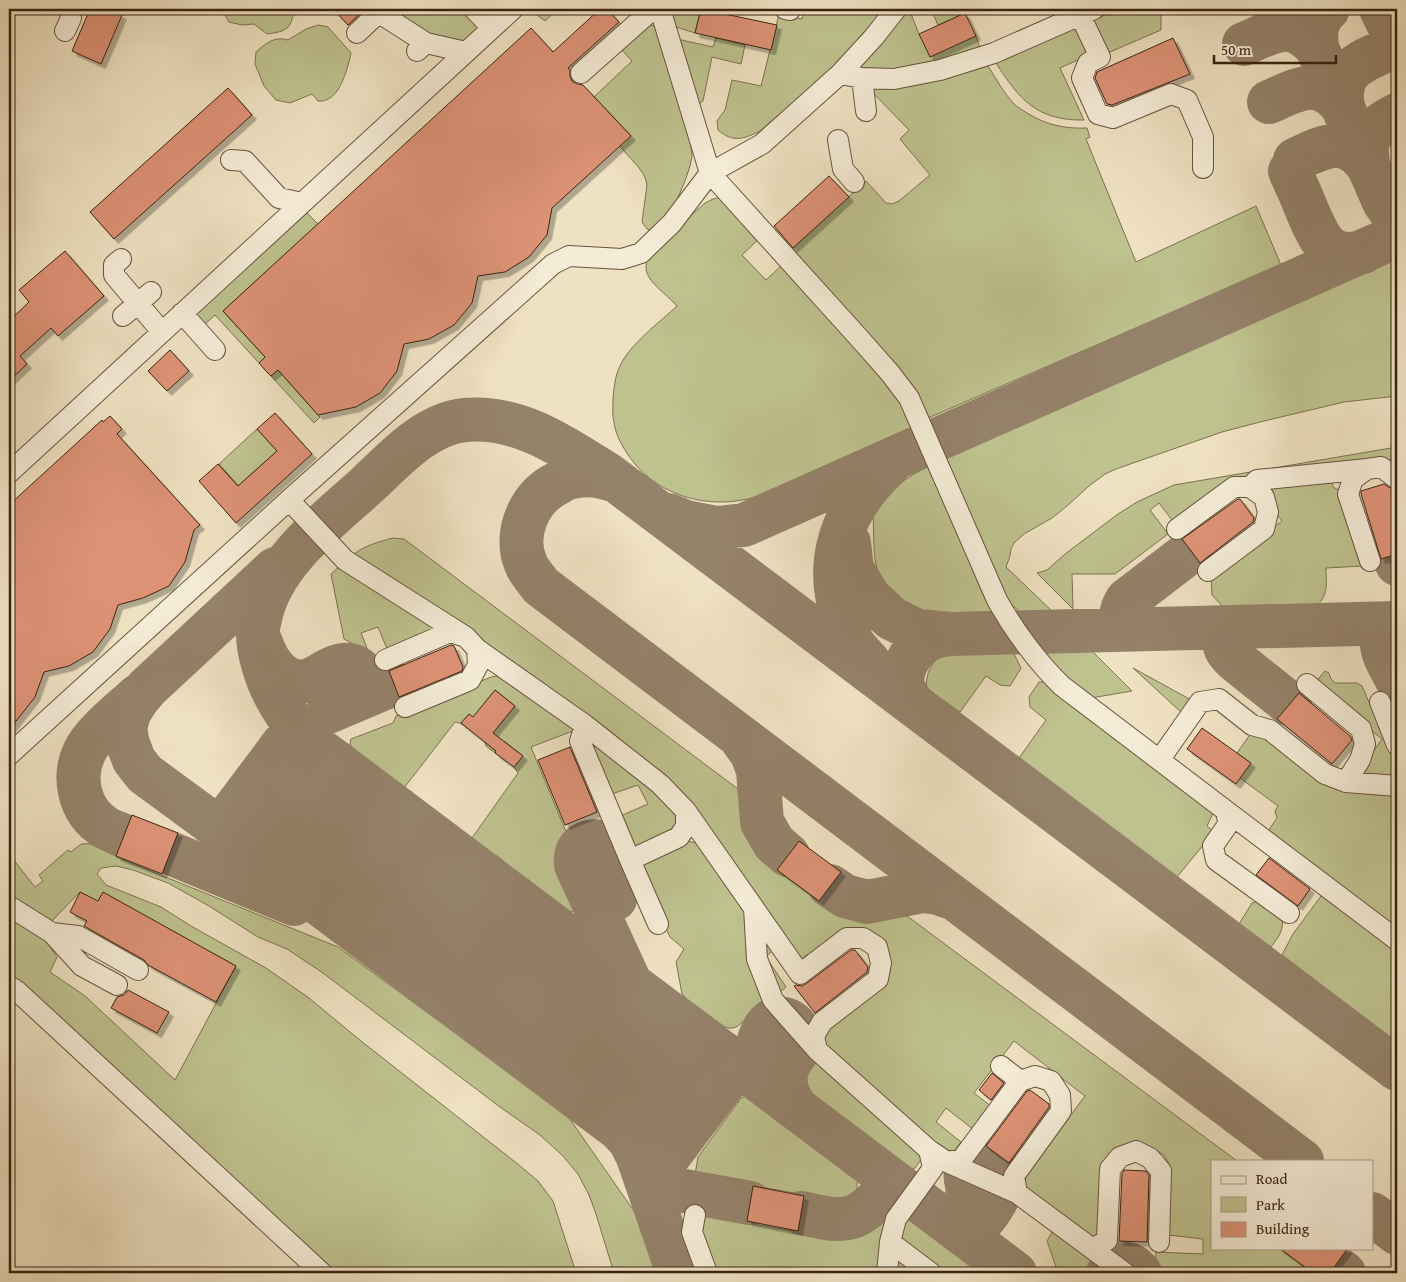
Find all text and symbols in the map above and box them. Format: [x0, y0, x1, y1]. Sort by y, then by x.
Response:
scale bar [1214, 32, 1336, 64]
text: 50 m [1221, 39, 1252, 60]
legend [1211, 1160, 1374, 1250]
text: Road [1256, 1168, 1287, 1189]
text: Park [1256, 1194, 1285, 1215]
text: Building [1256, 1218, 1310, 1239]

